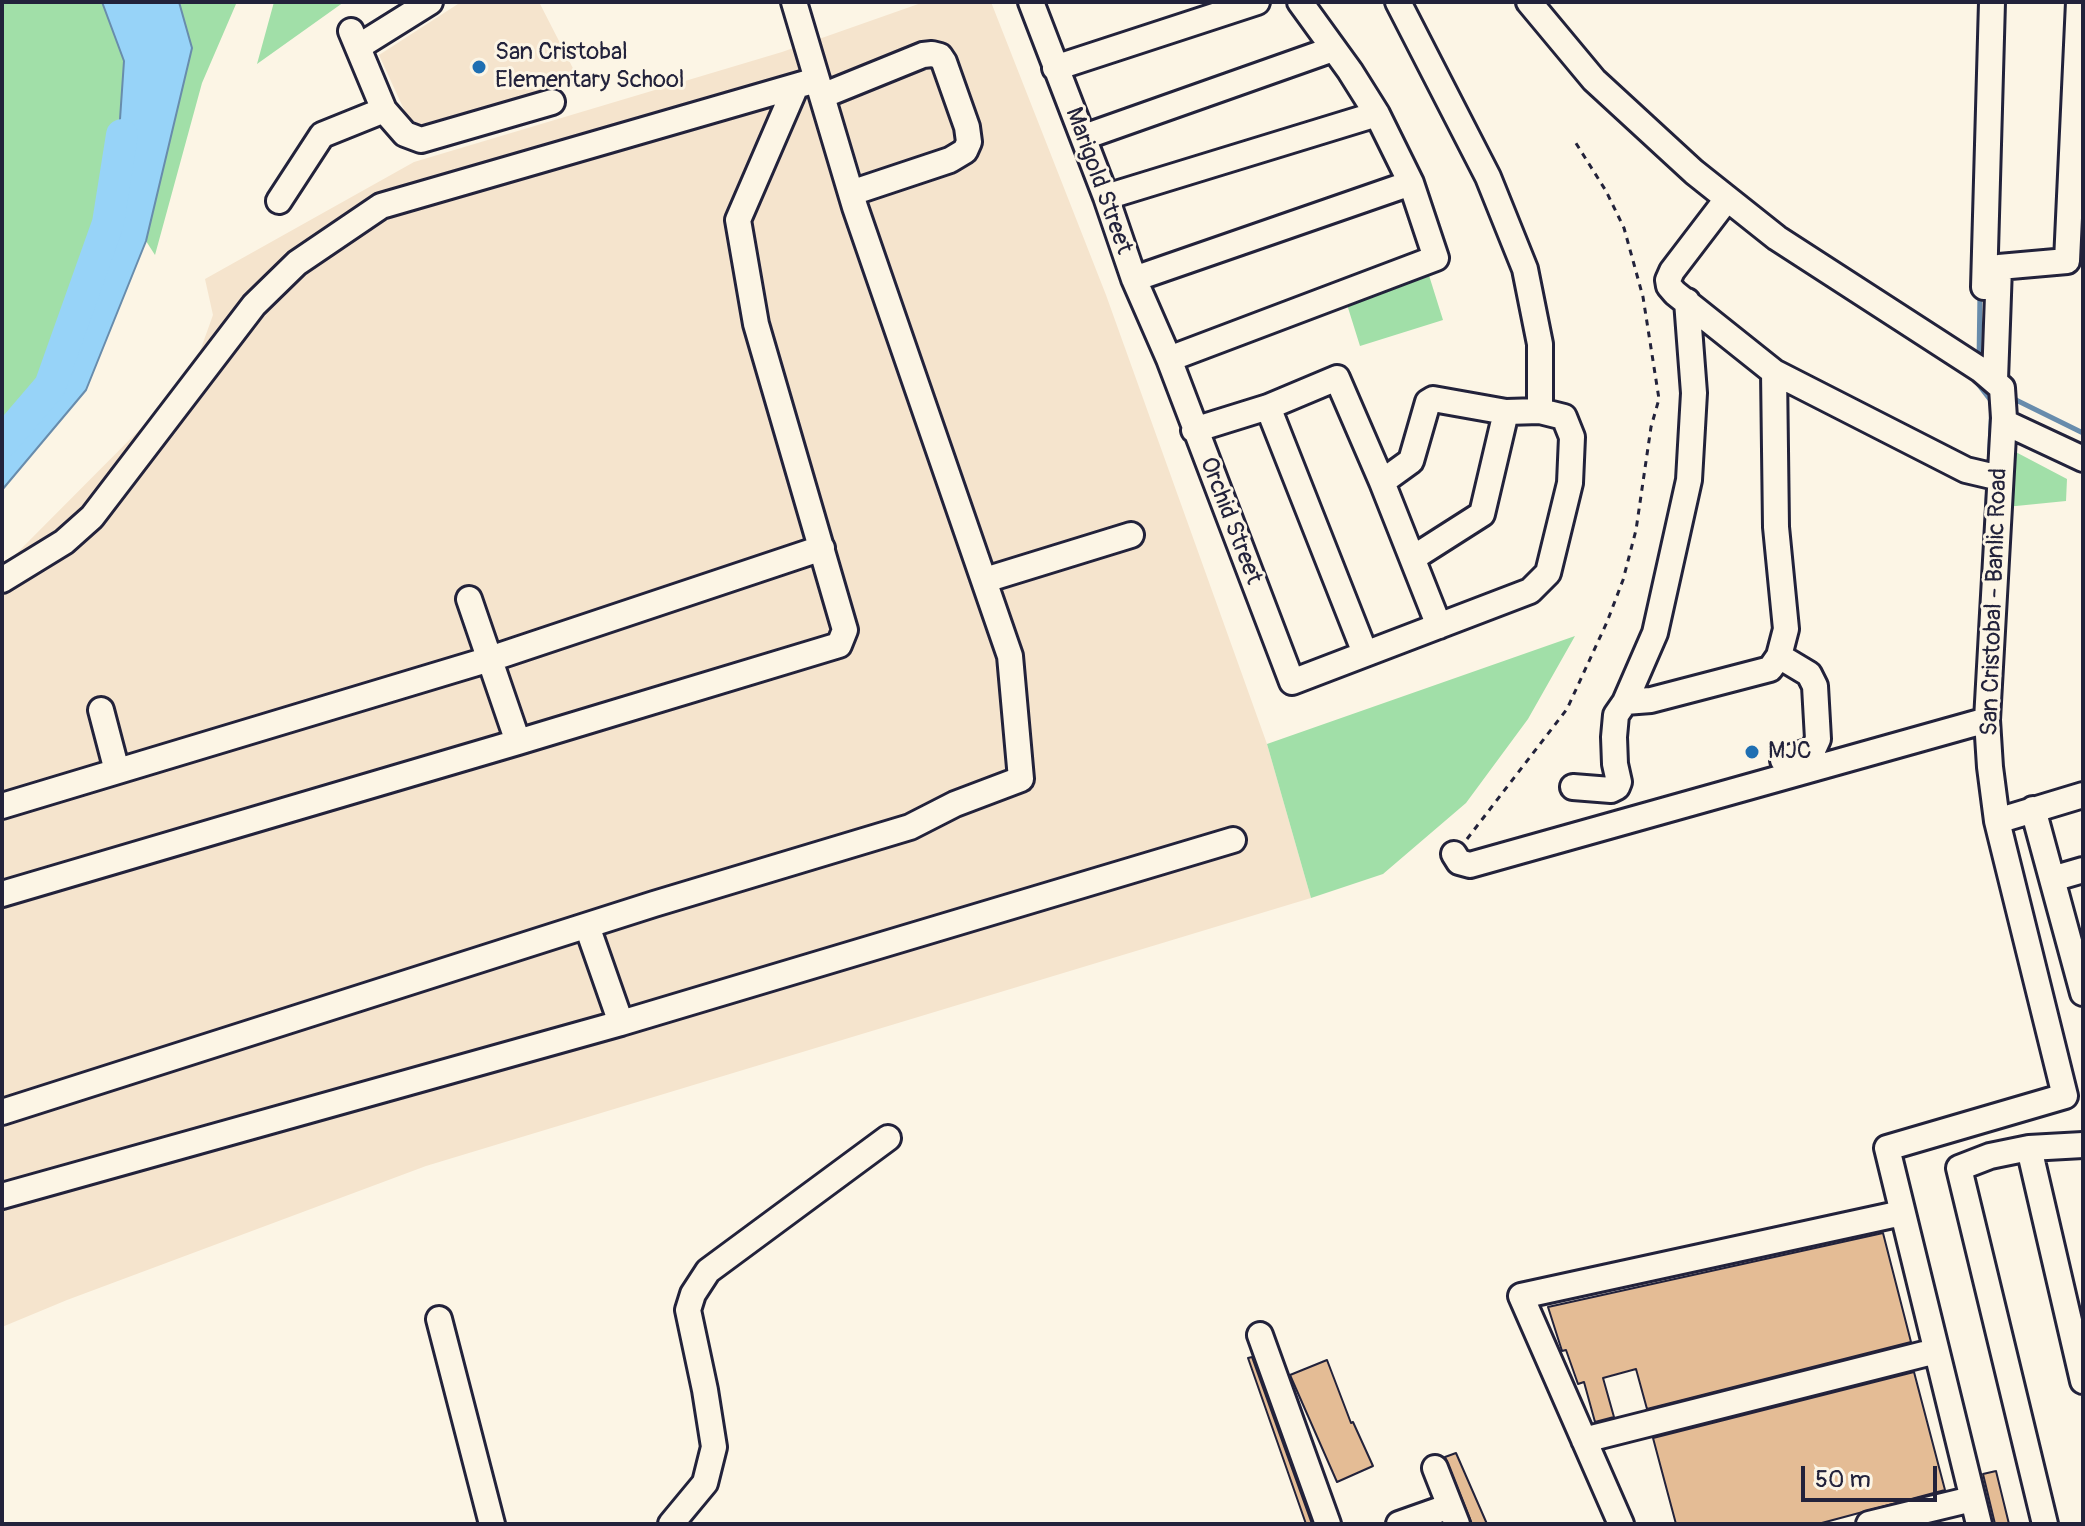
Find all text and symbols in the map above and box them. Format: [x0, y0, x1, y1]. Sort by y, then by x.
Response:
place label: San Cristobal Elementary School [495, 39, 685, 95]
marker: San Cristobal Elementary School [470, 58, 488, 76]
street label: Marigold Street [1058, 104, 1138, 258]
street label: Orchid Street [1193, 453, 1267, 589]
street label: San Cristobal - Banlic Road [1976, 468, 2014, 736]
place label: MJC [1768, 738, 1812, 766]
marker: MJC [1743, 743, 1761, 761]
scale bar [1805, 1450, 1941, 1500]
text: 50 m [1815, 1465, 1871, 1494]

